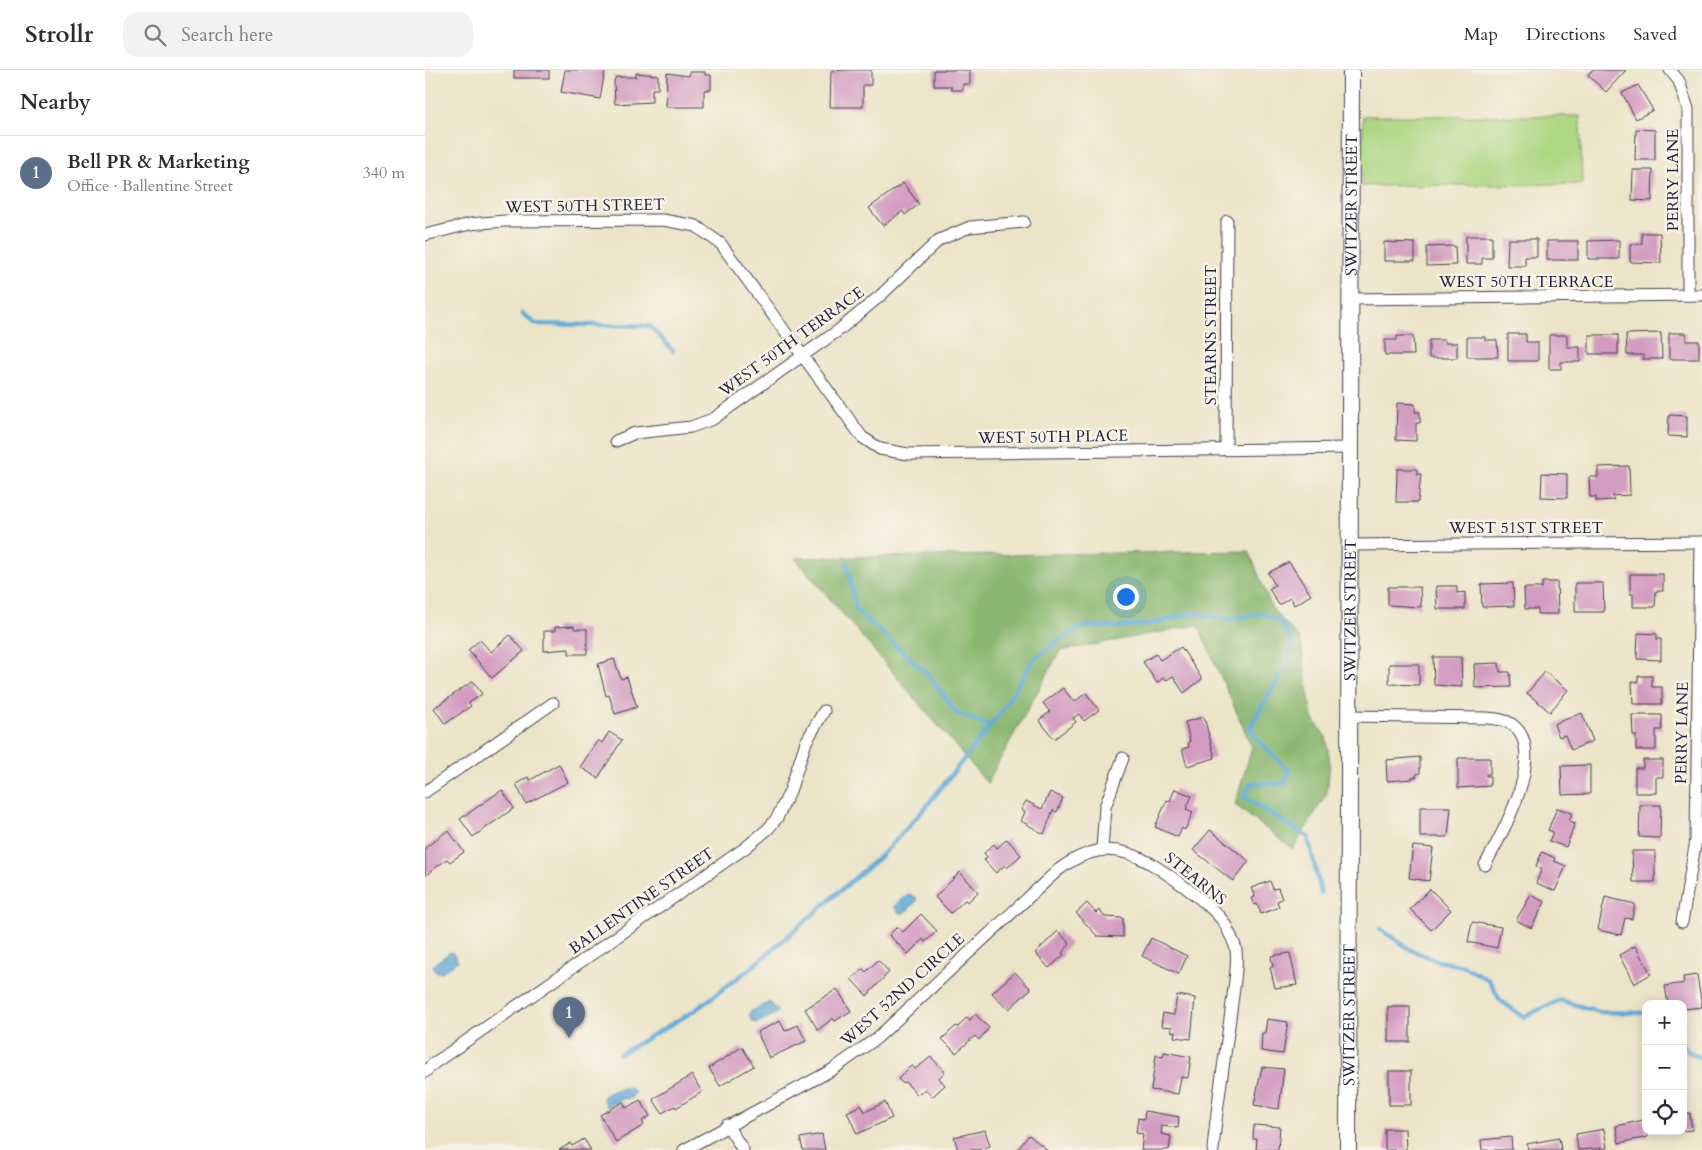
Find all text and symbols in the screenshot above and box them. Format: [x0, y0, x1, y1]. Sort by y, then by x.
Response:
search box [123, 12, 473, 57]
text: Strollr [25, 18, 93, 51]
icon: search [141, 21, 169, 49]
text: Search here [181, 22, 273, 48]
text: Map [1464, 22, 1498, 47]
text: Directions [1526, 22, 1605, 47]
text: Saved [1633, 22, 1677, 47]
text: Nearby [20, 88, 91, 117]
street label: PERRY LANE [1662, 129, 1684, 231]
street label: SWITZER STREET [1340, 134, 1363, 276]
text: Bell PR & Marketing [67, 149, 250, 175]
text: 1 [32, 162, 40, 184]
text: 340 m [363, 162, 405, 184]
text: Office · Ballentine Street [67, 175, 233, 197]
street label: WEST 50TH STREET [504, 194, 665, 218]
street label: STEARNS STREET [1200, 265, 1222, 405]
street label: WEST 50TH TERRACE [1438, 271, 1613, 293]
street label: WEST 50TH TERRACE [714, 282, 869, 403]
street label: WEST 50TH PLACE [977, 425, 1128, 449]
street label: WEST 51ST STREET [1448, 517, 1603, 539]
street label: SWITZER STREET [1339, 539, 1362, 681]
your location [1113, 584, 1139, 610]
street label: PERRY LANE [1670, 682, 1694, 784]
street label: BALLENTINE STREET [565, 842, 719, 959]
street label: STEARNS [1160, 847, 1231, 911]
street label: WEST 52ND CIRCLE [835, 928, 969, 1052]
street label: SWITZER STREET [1338, 944, 1361, 1086]
pin: 1 [553, 997, 585, 1038]
map controls [1642, 1000, 1687, 1135]
button: + [1642, 1000, 1687, 1045]
button: − [1642, 1045, 1687, 1090]
button: locate [1642, 1090, 1687, 1135]

